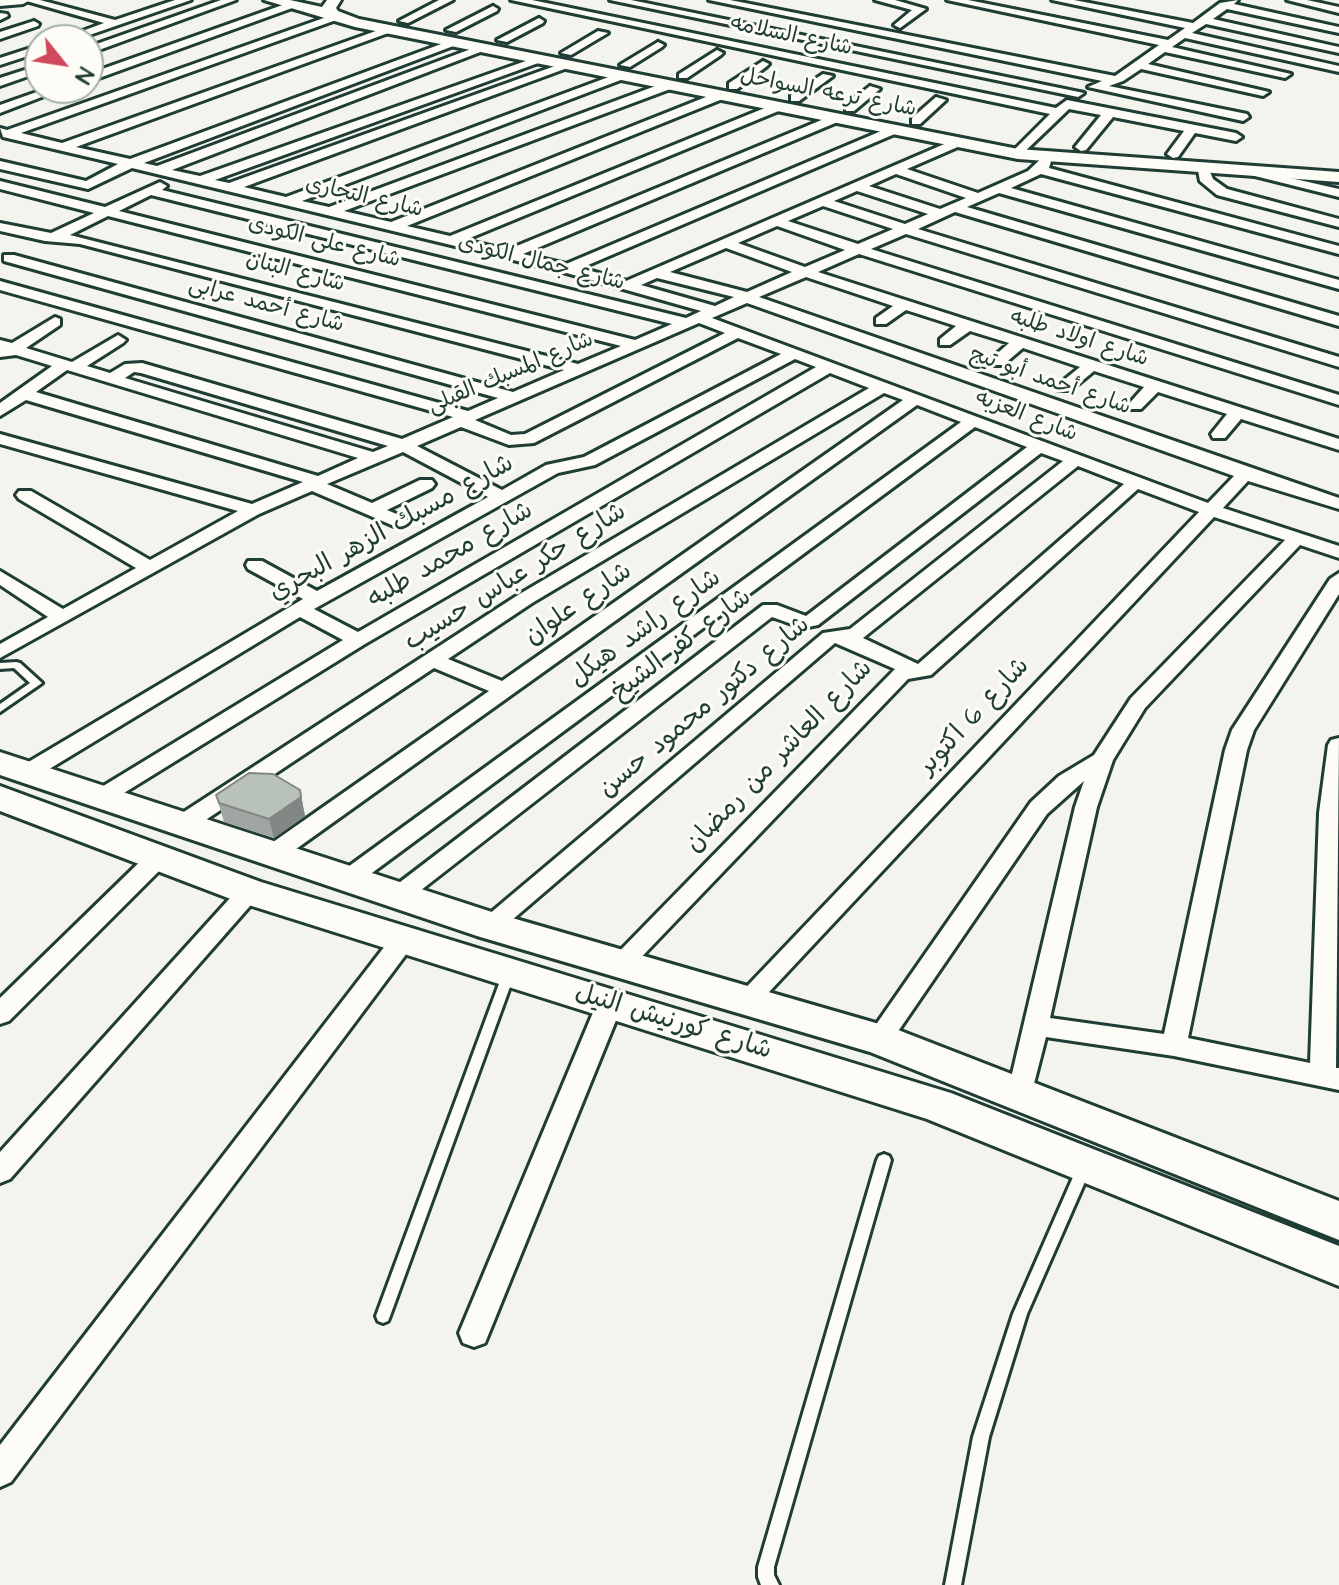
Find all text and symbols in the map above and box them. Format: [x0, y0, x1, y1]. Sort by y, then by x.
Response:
street label: شارع السلامه [728, 11, 854, 63]
north arrow [24, 24, 104, 104]
text: N [67, 62, 100, 89]
street label: شارع ترعه السواحل [738, 64, 918, 124]
street label: شارع التجارى [303, 172, 425, 224]
street label: شارع على الكودى [245, 211, 403, 275]
street label: شارع جمال الكودى [455, 230, 627, 298]
street label: شارع البنان [243, 247, 347, 299]
street label: شارع أحمد عرابى [186, 273, 346, 339]
street label: شارع اولاد طلبه [1007, 304, 1151, 374]
street label: شارع المسبك القبلى [424, 327, 598, 421]
street label: شارع أحمد أبو تيج [966, 342, 1134, 422]
street label: شارع العزبه [971, 385, 1081, 449]
street label: شارع مسبك الزهر البحري [264, 449, 520, 609]
street label: شارع محمد طلبه [363, 496, 539, 616]
street label: شارع حكر عباس حسيب [399, 497, 633, 659]
street label: شارع علوان [519, 557, 639, 653]
street label: شارع راشد هيكل [564, 563, 728, 695]
street label: شارع كفر الشيخ [605, 583, 759, 709]
street label: شارع دكتور محمود حسن [593, 610, 817, 806]
street label: شارع 6 اكتوبر [913, 652, 1037, 782]
street label: شارع العاشر من رمضان [680, 654, 880, 860]
street label: شارع كورنيش النيل [571, 978, 775, 1068]

